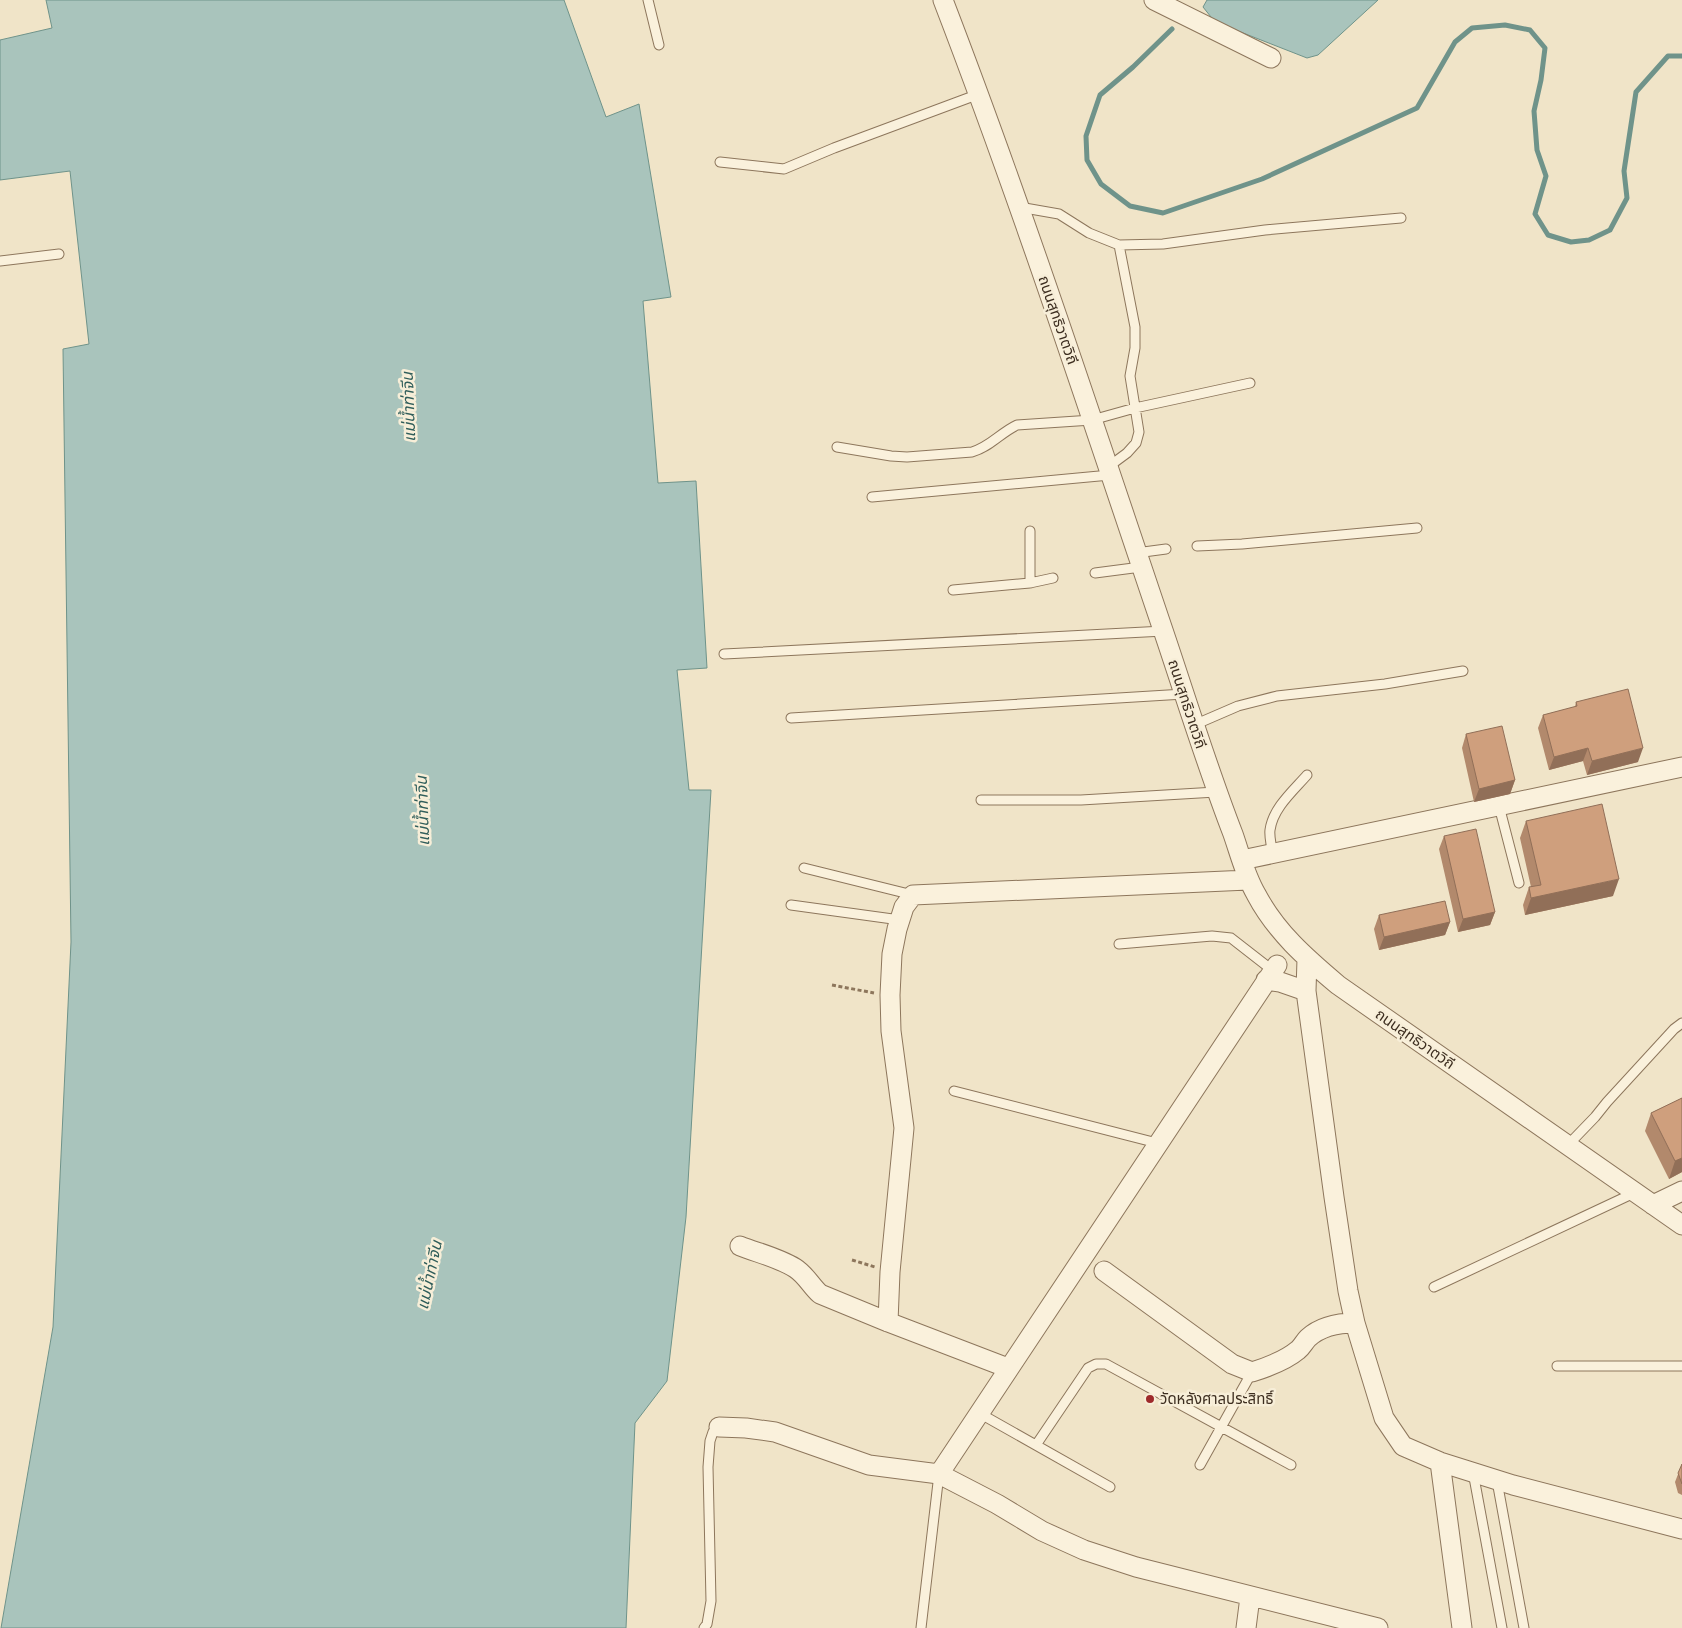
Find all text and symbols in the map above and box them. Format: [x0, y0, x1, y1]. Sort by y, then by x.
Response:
street label: ถนนสุทธิวาตวิถี [1034, 273, 1083, 367]
water label: แม่น้ำท่าจีน [396, 371, 420, 442]
street label: ถนนสุทธิวาตวิถี [1164, 657, 1212, 751]
water label: แม่น้ำท่าจีน [410, 775, 434, 846]
street label: ถนนสุทธิวาตวิถี [1372, 1003, 1459, 1073]
water label: แม่น้ำท่าจีน [411, 1237, 447, 1311]
place label: วัดหลังศาลประสิทธิ์ [1160, 1388, 1274, 1408]
marker: วัดหลังศาลประสิทธิ์ [1144, 1393, 1156, 1405]

